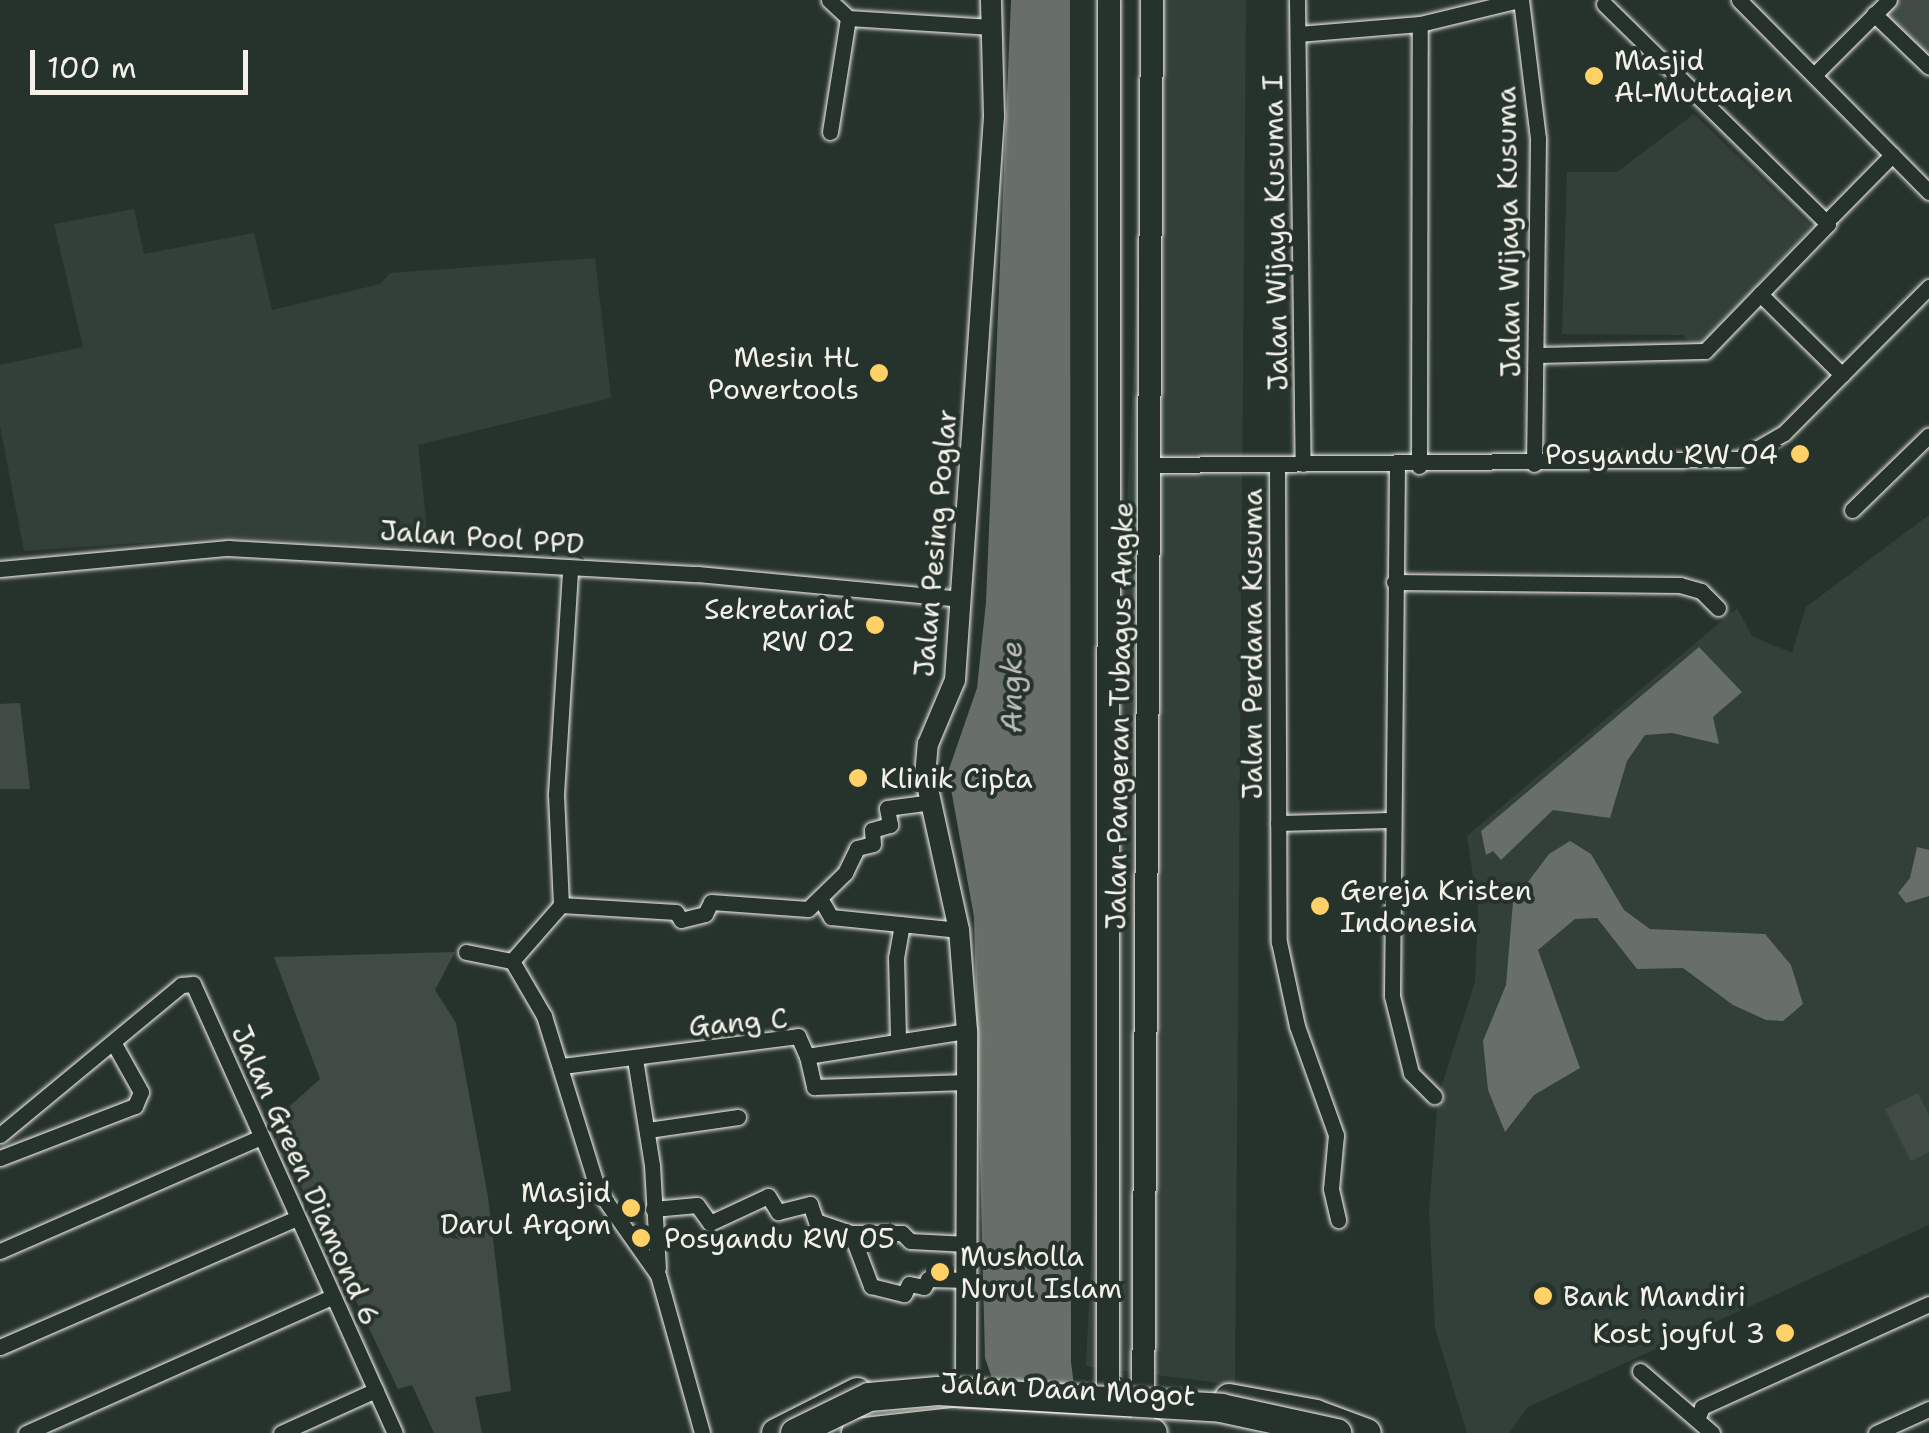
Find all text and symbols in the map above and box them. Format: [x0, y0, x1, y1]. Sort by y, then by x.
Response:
scale bar [35, 30, 252, 92]
place label: Masjid Al-Muttaqien [1614, 43, 1793, 109]
text: 100 m [47, 47, 137, 88]
marker: Masjid Al-Muttaqien [1583, 65, 1605, 87]
street label: Jalan Wijaya Kusuma I [1255, 75, 1295, 391]
street label: Jalan Wijaya Kusuma [1489, 86, 1527, 378]
place label: Mesin HL Powertools [708, 340, 859, 406]
marker: Mesin HL Powertools [868, 362, 890, 384]
street label: Jalan Pesing Poglar [907, 408, 963, 678]
place label: Posyandu RW 04 [1545, 437, 1778, 471]
marker: Posyandu RW 04 [1787, 441, 1813, 467]
street label: Jalan Perdana Kusuma [1235, 488, 1269, 800]
street label: Jalan Pangeran Tubagus Angke [1098, 502, 1140, 930]
street label: Jalan Pool PPD [379, 513, 585, 561]
place label: Sekretariat RW 02 [704, 592, 855, 658]
marker: Sekretariat RW 02 [864, 614, 886, 636]
water label: Angke [994, 641, 1030, 733]
place label: Klinik Cipta [880, 761, 1033, 795]
marker: Klinik Cipta [845, 765, 871, 791]
place label: Gereja Kristen Indonesia [1340, 873, 1532, 939]
marker: Gereja Kristen Indonesia [1309, 895, 1331, 917]
street label: Gang C [687, 1001, 789, 1043]
street label: Jalan Green Diamond 6 [224, 1020, 388, 1330]
place label: Masjid Darul Arqom [440, 1175, 611, 1241]
marker: Masjid Darul Arqom [620, 1197, 642, 1219]
place label: Posyandu RW 05 [664, 1221, 895, 1255]
marker: Posyandu RW 05 [628, 1225, 654, 1251]
place label: Musholla Nurul Islam [960, 1239, 1122, 1305]
marker: Musholla Nurul Islam [929, 1261, 951, 1283]
place label: Bank Mandiri [1563, 1279, 1746, 1313]
marker: Bank Mandiri [1532, 1285, 1554, 1307]
place label: Kost joyful 3 [1593, 1316, 1765, 1350]
marker: Kost joyful 3 [1774, 1322, 1796, 1344]
street label: Jalan Daan Mogot [940, 1366, 1196, 1412]

